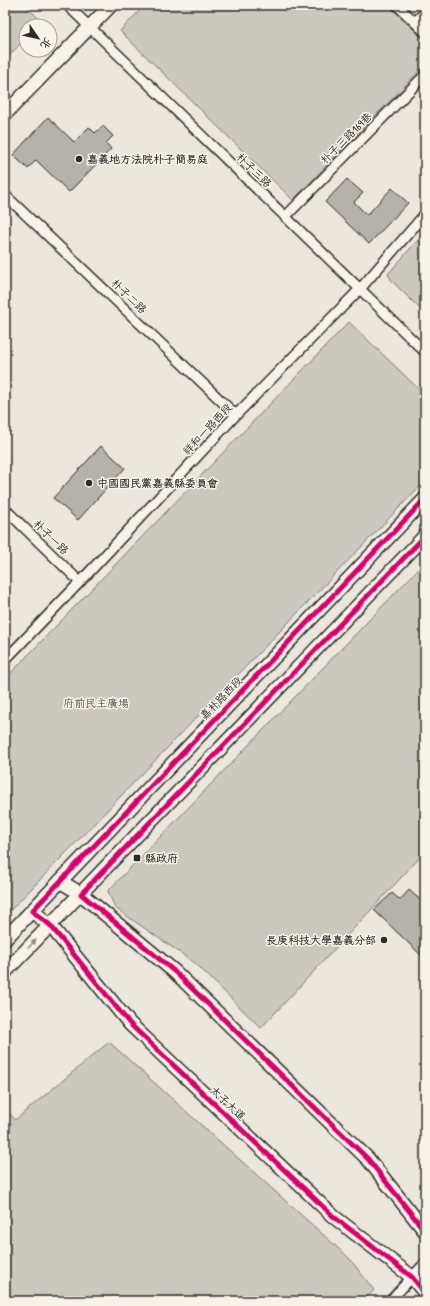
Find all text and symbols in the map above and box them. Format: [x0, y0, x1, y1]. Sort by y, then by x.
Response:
north arrow [18, 18, 58, 58]
text: 北 [37, 35, 55, 52]
street label: 朴子三路169巷 [317, 109, 375, 167]
street label: 朴子三路 [233, 150, 275, 190]
place label: 嘉義地方法院朴子簡易庭 [87, 152, 208, 166]
marker: 嘉義地方法院朴子簡易庭 [74, 154, 84, 164]
street label: 朴子二路 [108, 276, 150, 316]
street label: 祥和一路西段 [179, 400, 235, 458]
place label: 中國國民黨嘉義縣委員會 [97, 476, 218, 490]
marker: 中國國民黨嘉義縣委員會 [84, 478, 94, 488]
street label: 朴子一路 [30, 517, 72, 557]
street label: 嘉朴路西段 [197, 673, 245, 723]
park label: 府前民主廣場 [63, 696, 129, 710]
place label: 縣政府 [145, 851, 178, 865]
marker: 縣政府 [132, 853, 142, 863]
place label: 長庚科技大學嘉義分部 [266, 933, 376, 947]
marker: 長庚科技大學嘉義分部 [379, 935, 389, 945]
one-way arrow [27, 939, 37, 949]
street label: 太子大道 [207, 1083, 249, 1123]

